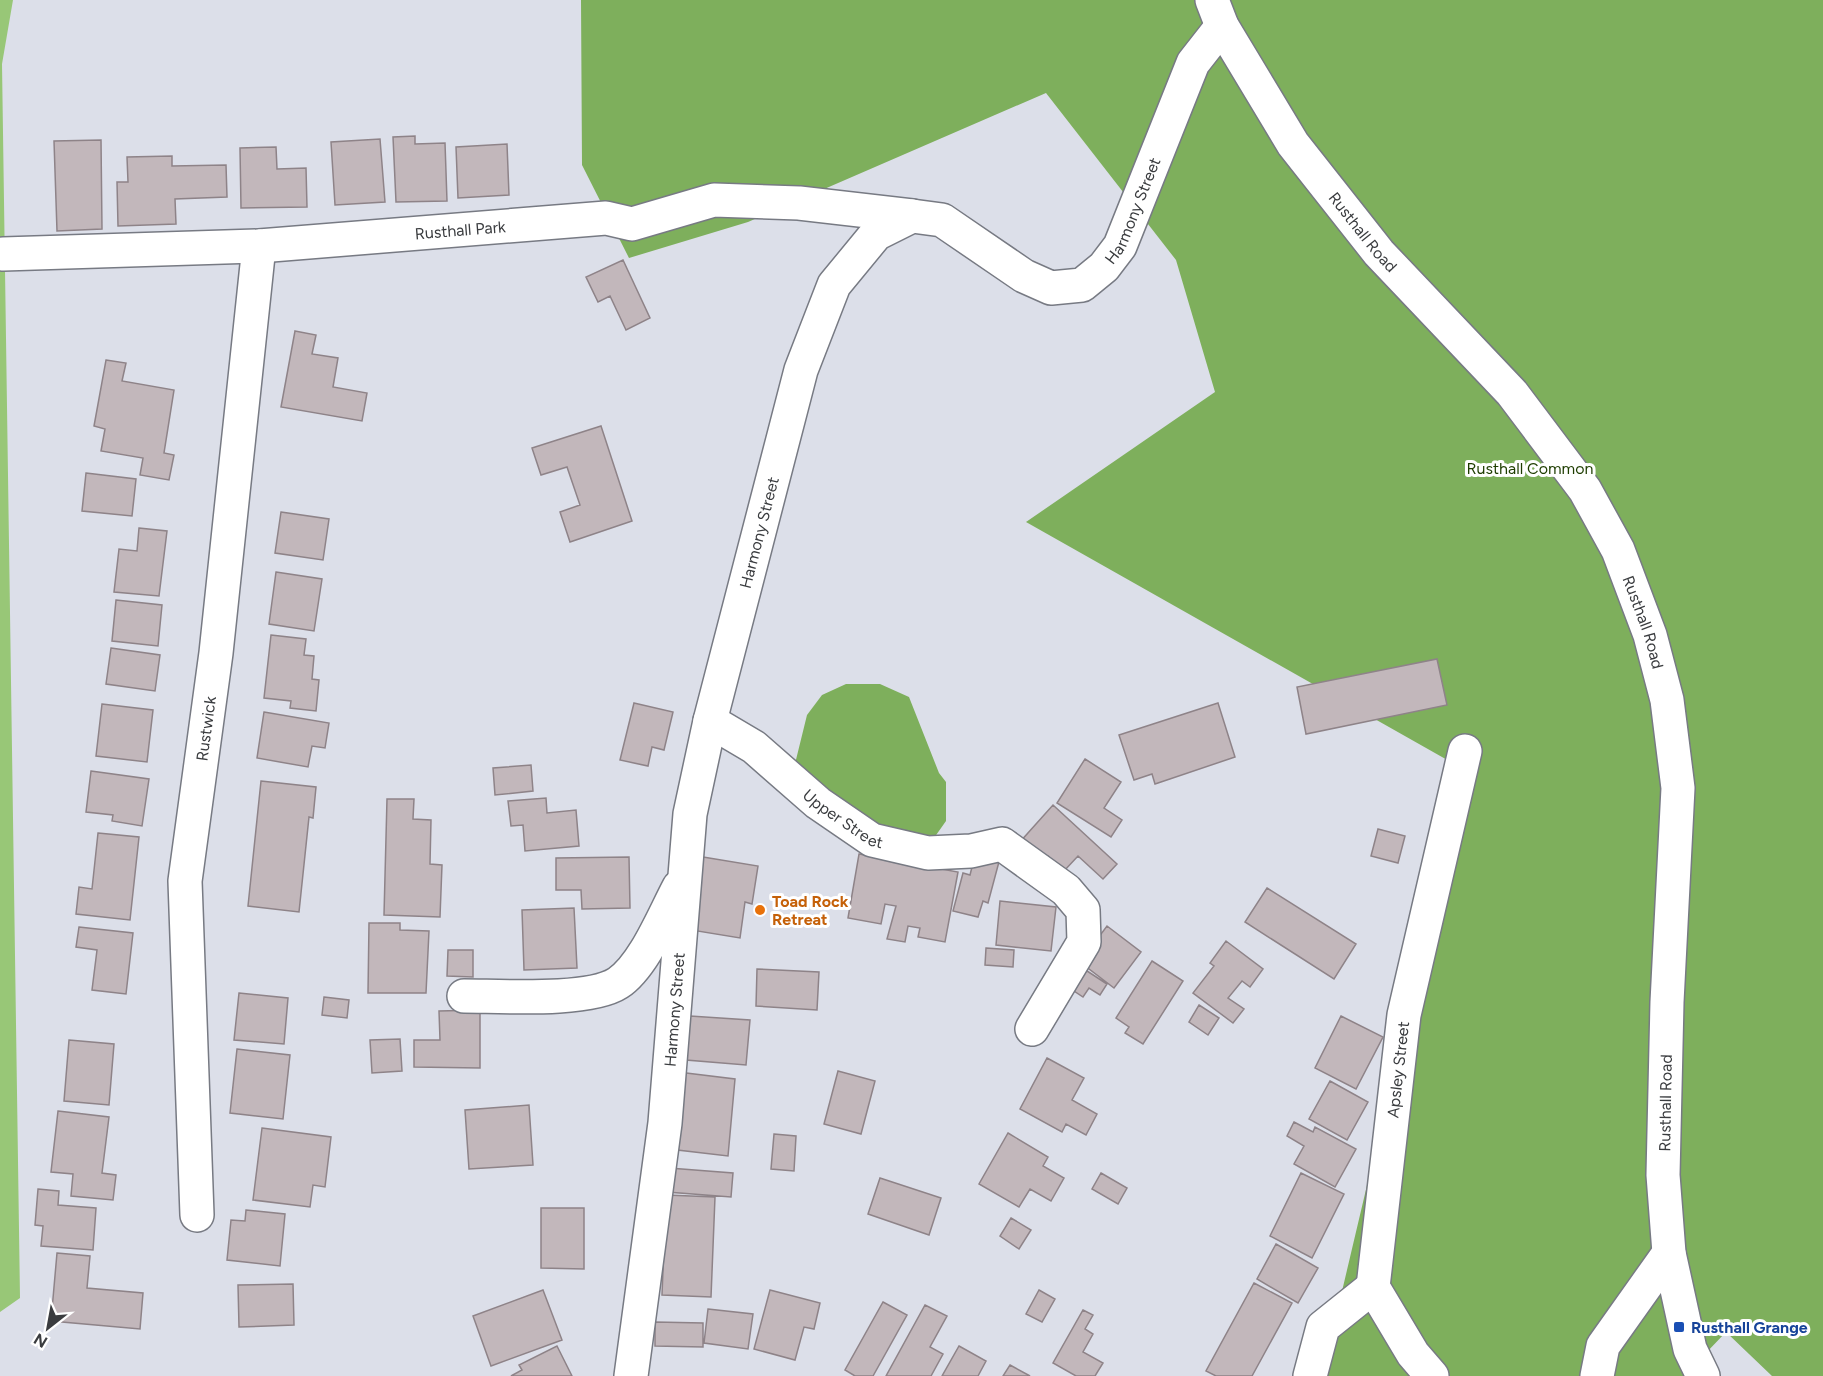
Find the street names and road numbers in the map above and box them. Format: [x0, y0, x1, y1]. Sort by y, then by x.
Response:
street label: Harmony Street [1101, 155, 1164, 268]
street label: Rusthall Road [1325, 188, 1401, 276]
street label: Rusthall Park [414, 217, 507, 243]
street label: Harmony Street [736, 475, 783, 591]
street label: Rusthall Road [1618, 573, 1667, 671]
street label: Rustwick [192, 695, 220, 762]
street label: Upper Street [799, 785, 885, 852]
street label: Harmony Street [661, 952, 689, 1068]
street label: Apsley Street [1383, 1020, 1413, 1119]
street label: Rusthall Road [1655, 1054, 1676, 1152]

